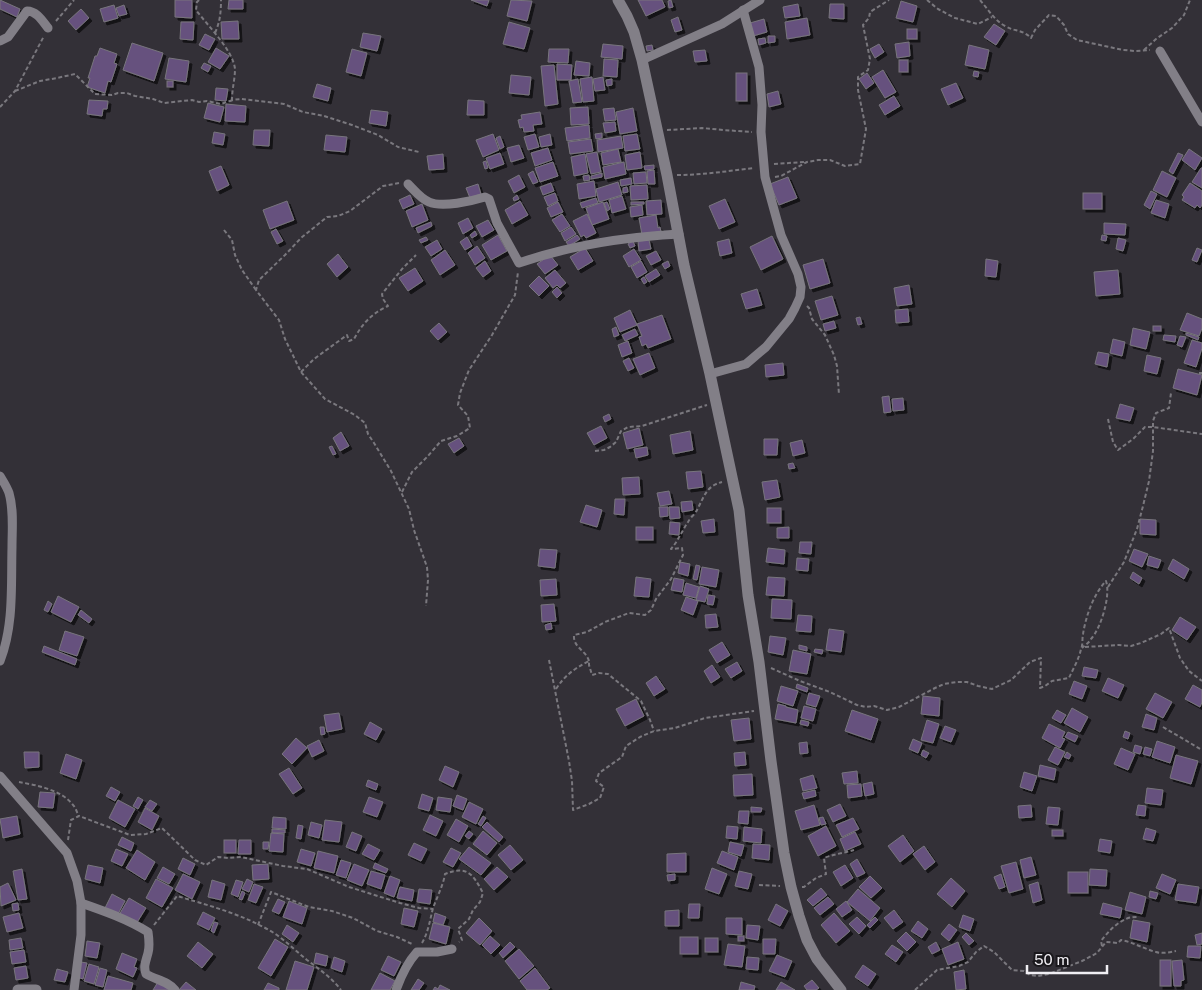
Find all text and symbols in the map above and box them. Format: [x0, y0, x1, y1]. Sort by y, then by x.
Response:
scale bar [1027, 942, 1107, 974]
text: 50 m [1034, 951, 1069, 968]

